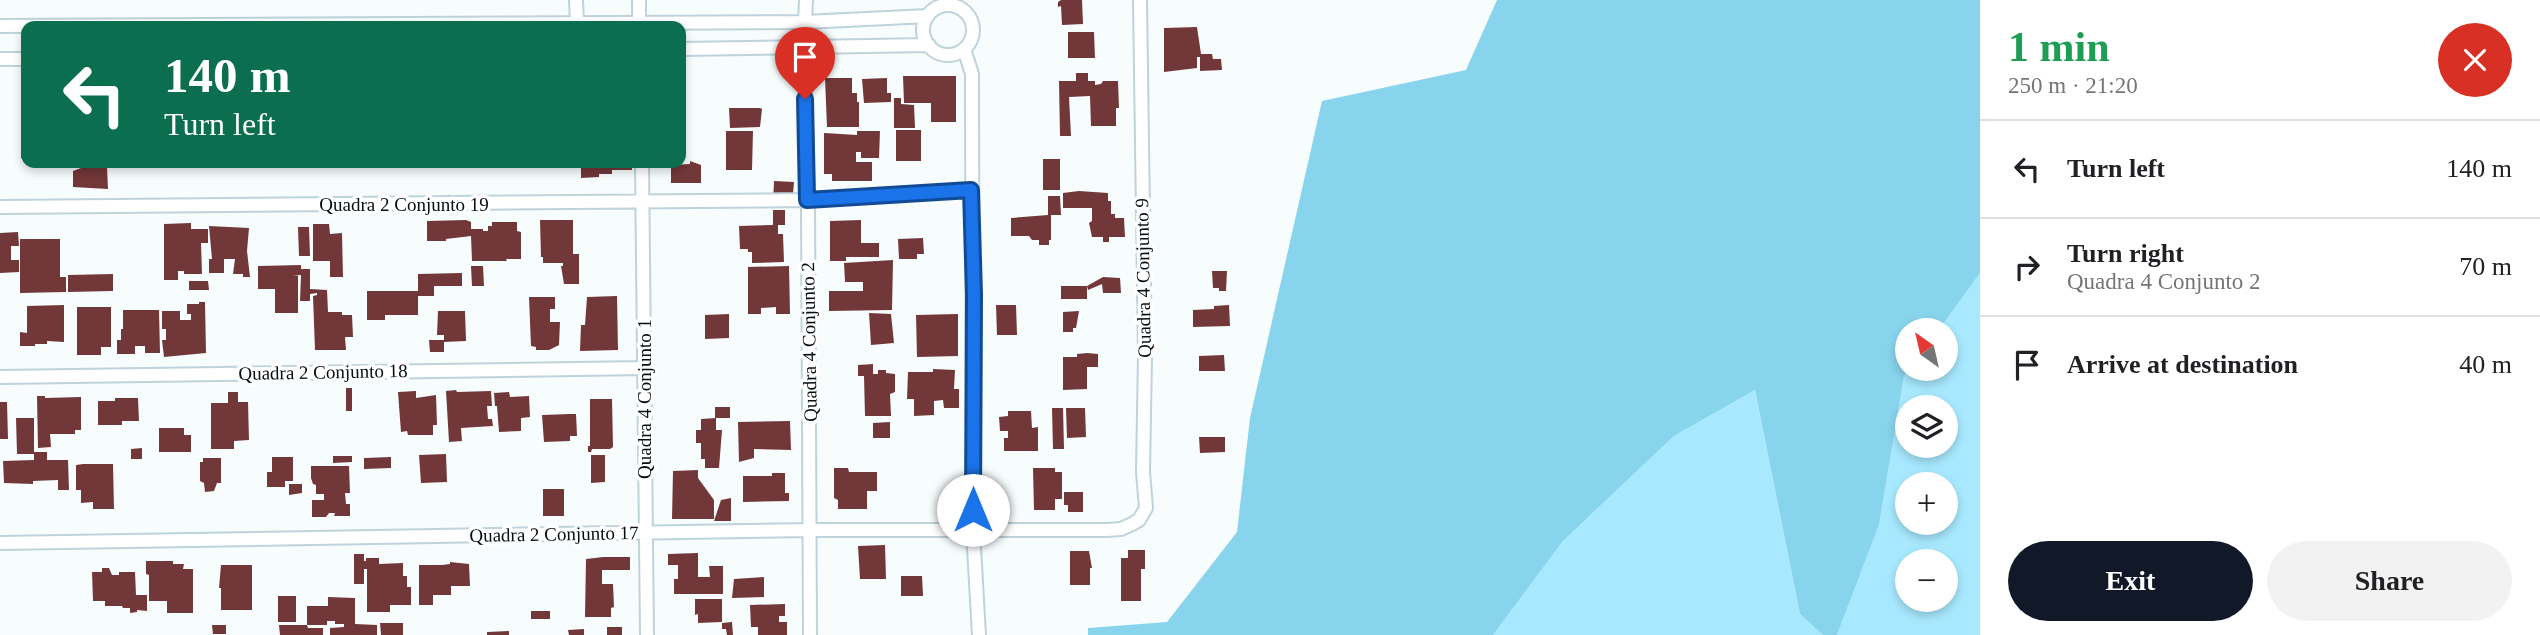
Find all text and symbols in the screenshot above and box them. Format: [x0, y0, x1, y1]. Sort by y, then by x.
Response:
button: close [2438, 23, 2512, 97]
text: 1 min [2008, 24, 2110, 70]
pin [775, 27, 835, 99]
icon: arrive [786, 38, 824, 76]
text: 140 m [164, 48, 291, 103]
icon: left [49, 49, 140, 140]
text: 250 m · 21:20 [2008, 73, 2138, 98]
text: Turn left [164, 106, 276, 142]
icon: left [2008, 150, 2046, 188]
text: Turn left [2067, 154, 2165, 183]
text: 140 m [2446, 154, 2512, 183]
street label: Quadra 2 Conjunto 19 [319, 194, 489, 215]
street label: Quadra 4 Conjunto 9 [1131, 198, 1155, 358]
text: Turn right [2067, 239, 2184, 268]
icon: right [2008, 248, 2046, 286]
text: 70 m [2459, 252, 2512, 281]
street label: Quadra 4 Conjunto 2 [797, 262, 821, 422]
text: Quadra 4 Conjunto 2 [2067, 269, 2261, 294]
north arrow [1895, 318, 1958, 382]
map controls [1895, 318, 1958, 612]
street label: Quadra 4 Conjunto 1 [634, 319, 655, 479]
icon: arrive [2008, 346, 2046, 384]
text: Arrive at destination [2067, 350, 2298, 379]
text: 40 m [2459, 350, 2512, 379]
street label: Quadra 2 Conjunto 18 [238, 360, 408, 384]
button: layers [1895, 395, 1958, 458]
button: + [1895, 472, 1958, 535]
position arrow [936, 473, 1010, 547]
street label: Quadra 2 Conjunto 17 [469, 522, 639, 546]
button: Exit [2008, 541, 2253, 621]
button: Share [2267, 541, 2512, 621]
button: − [1895, 549, 1958, 612]

